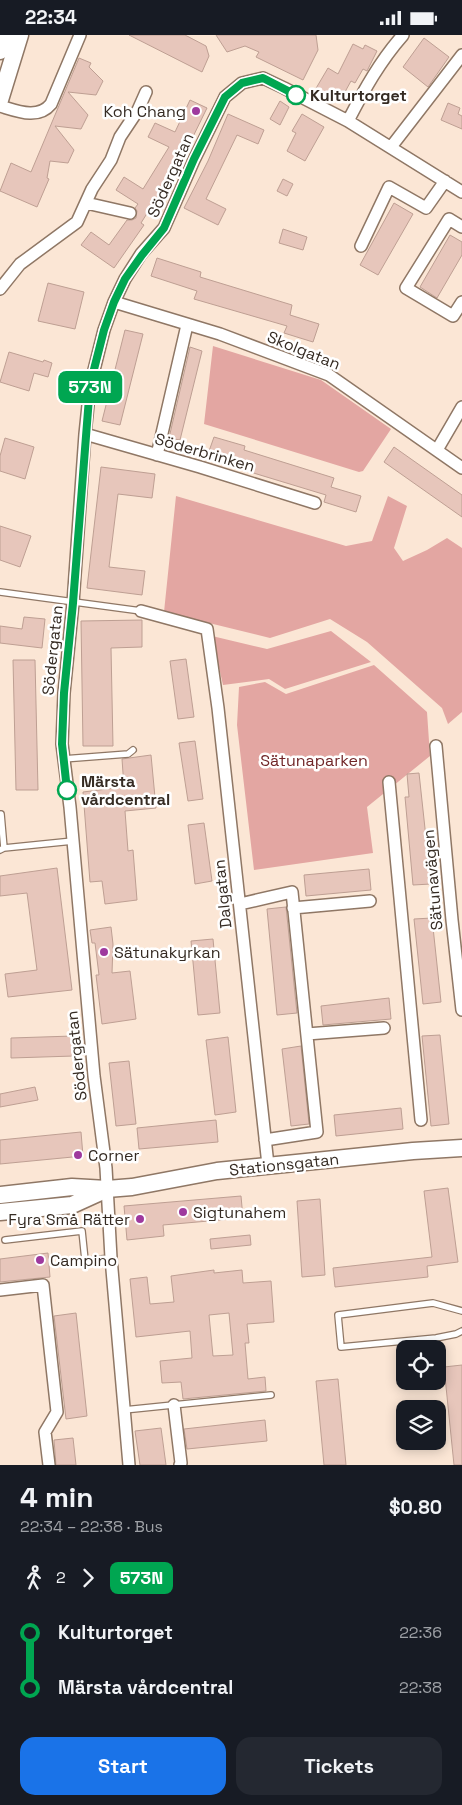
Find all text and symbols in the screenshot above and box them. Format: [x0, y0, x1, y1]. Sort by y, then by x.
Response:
text: 22:34 [25, 5, 77, 30]
marker: Kulturtorget [286, 85, 306, 105]
place label: Kulturtorget [310, 85, 407, 106]
place label: Koh Chang [103, 101, 186, 122]
marker: Koh Chang [190, 105, 202, 117]
street label: Södergatan [142, 130, 198, 221]
street label: Skolgatan [264, 326, 343, 375]
line badge: 573N [55, 371, 125, 403]
text: 573N [68, 375, 112, 398]
street label: Söderbrinken [152, 428, 257, 477]
street label: Södergatan [37, 604, 68, 696]
park label: Sätunaparken [260, 750, 368, 771]
place label: Märsta vårdcentral [81, 771, 170, 810]
marker: Märsta vårdcentral [57, 780, 77, 800]
street label: Sätunavägen [418, 829, 447, 931]
street label: Dalgatan [208, 859, 237, 929]
place label: Sätunakyrkan [114, 942, 221, 963]
marker: Sätunakyrkan [98, 946, 110, 958]
street label: Södergatan [61, 1010, 92, 1102]
place label: Corner [88, 1145, 140, 1166]
street label: Stationsgatan [228, 1148, 340, 1181]
marker: Corner [72, 1149, 84, 1161]
place label: Sigtunahem [193, 1202, 286, 1223]
marker: Sigtunahem [177, 1206, 189, 1218]
place label: Fyra Små Rätter [8, 1209, 130, 1230]
marker: Fyra Små Rätter [134, 1213, 146, 1225]
place label: Campino [50, 1250, 117, 1271]
marker: Campino [34, 1254, 46, 1266]
map controls [396, 1340, 446, 1450]
button: locate [396, 1340, 446, 1390]
button: layers [396, 1400, 446, 1450]
text: 4 min [20, 1479, 94, 1515]
text: $0.80 [389, 1495, 442, 1520]
text: 22:34 – 22:38 · Bus [20, 1516, 163, 1537]
icon: walk [20, 1564, 48, 1592]
icon: forward [74, 1564, 102, 1592]
text: 573N [120, 1566, 163, 1589]
text: 2 [56, 1567, 66, 1588]
text: Kulturtorget [58, 1620, 173, 1645]
text: 22:36 [399, 1622, 442, 1643]
text: Märsta vårdcentral [58, 1675, 233, 1700]
text: 22:38 [399, 1677, 442, 1698]
button: Start [20, 1737, 226, 1795]
button: Tickets [236, 1737, 442, 1795]

